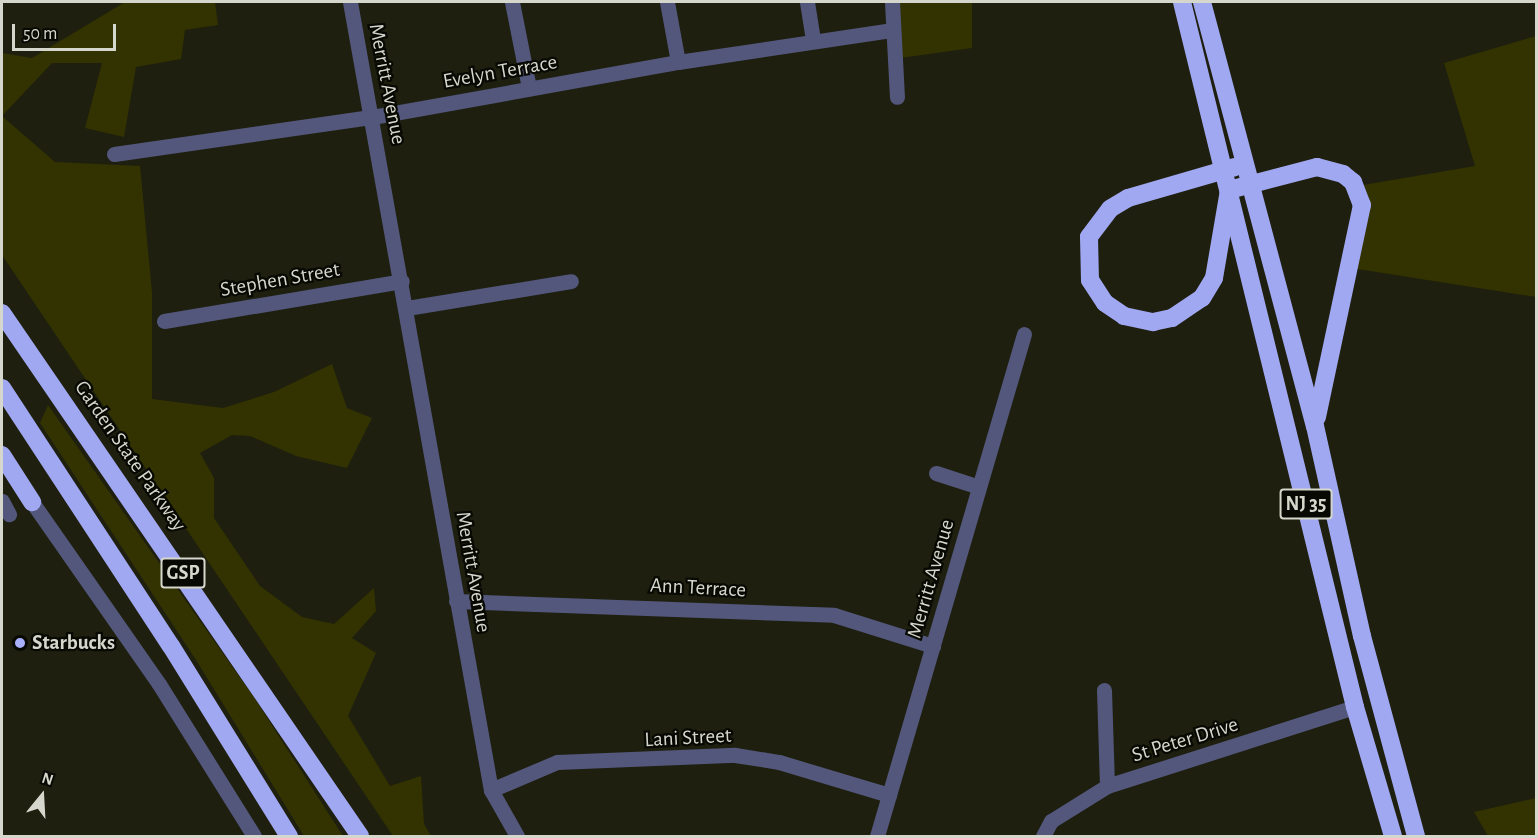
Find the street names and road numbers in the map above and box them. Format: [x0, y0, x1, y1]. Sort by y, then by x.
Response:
street label: Merritt Avenue [363, 21, 411, 147]
street label: Evelyn Terrace [441, 50, 559, 94]
street label: Stephen Street [218, 257, 342, 303]
street label: Garden State Parkway [69, 376, 191, 536]
road number: NJ 35 [1279, 487, 1333, 521]
street label: Merritt Avenue [450, 509, 496, 635]
street label: Merritt Avenue [902, 517, 960, 641]
road number: GSP [160, 556, 206, 590]
street label: Ann Terrace [649, 573, 747, 603]
street label: St Peter Drive [1129, 712, 1241, 768]
street label: Lani Street [644, 723, 732, 753]

